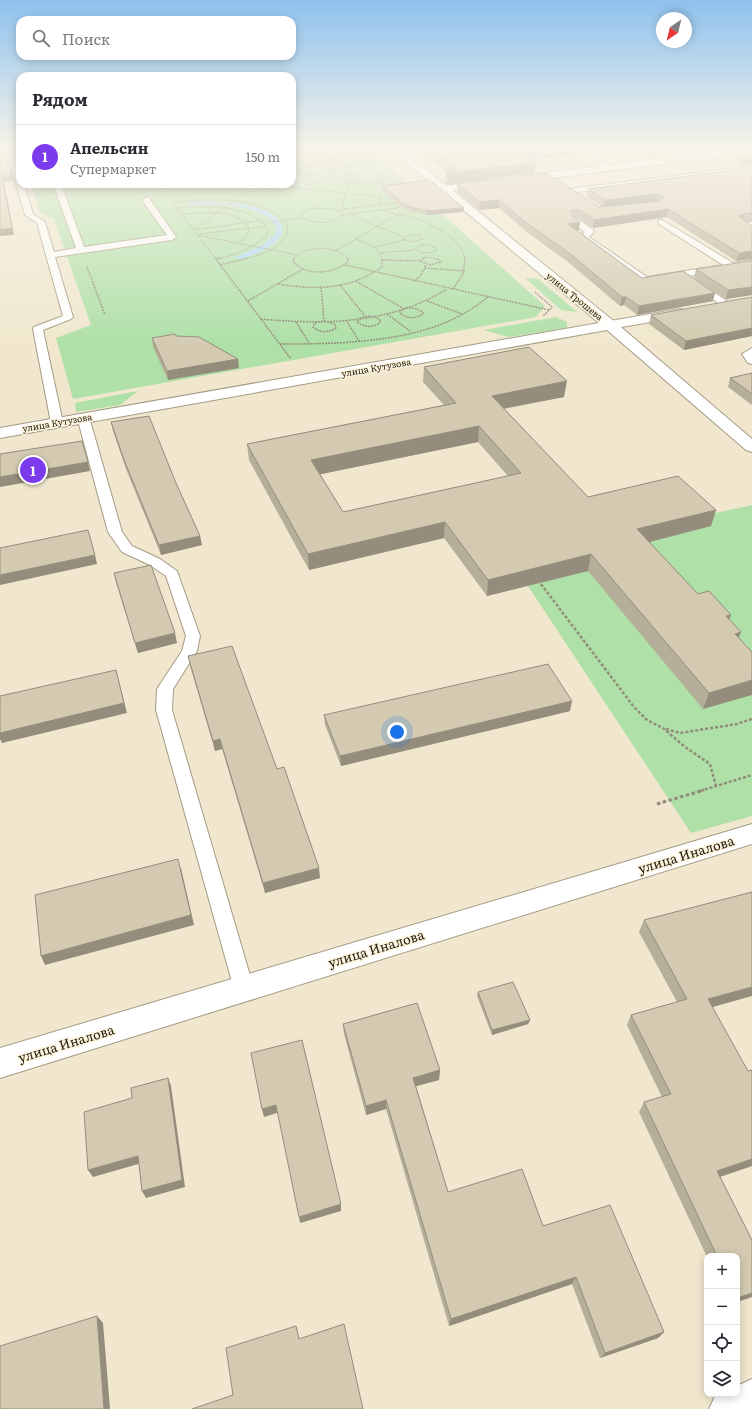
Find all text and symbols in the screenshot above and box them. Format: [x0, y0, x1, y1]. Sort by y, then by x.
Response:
north arrow [656, 12, 692, 48]
search box [16, 16, 296, 60]
icon: search [30, 27, 52, 49]
text: Поиск [62, 27, 110, 50]
text: Рядом [32, 86, 88, 111]
text: Апельсин [70, 136, 148, 159]
text: 1 [42, 147, 48, 166]
text: 150 m [245, 147, 280, 166]
text: Супермаркет [70, 159, 156, 178]
street label: улица Трошева [543, 269, 607, 324]
street label: улица Кутузова [340, 354, 412, 380]
street label: улица Кутузова [21, 409, 93, 435]
pin: 1 [20, 455, 46, 485]
your location [387, 722, 407, 742]
street label: улица Иналова [636, 830, 736, 878]
street label: улица Иналова [326, 924, 426, 972]
street label: улица Иналова [16, 1019, 116, 1067]
map controls [704, 1253, 740, 1397]
button: + [704, 1253, 740, 1289]
button: − [704, 1289, 740, 1325]
button: locate [704, 1325, 740, 1361]
button: layers [704, 1361, 740, 1397]

